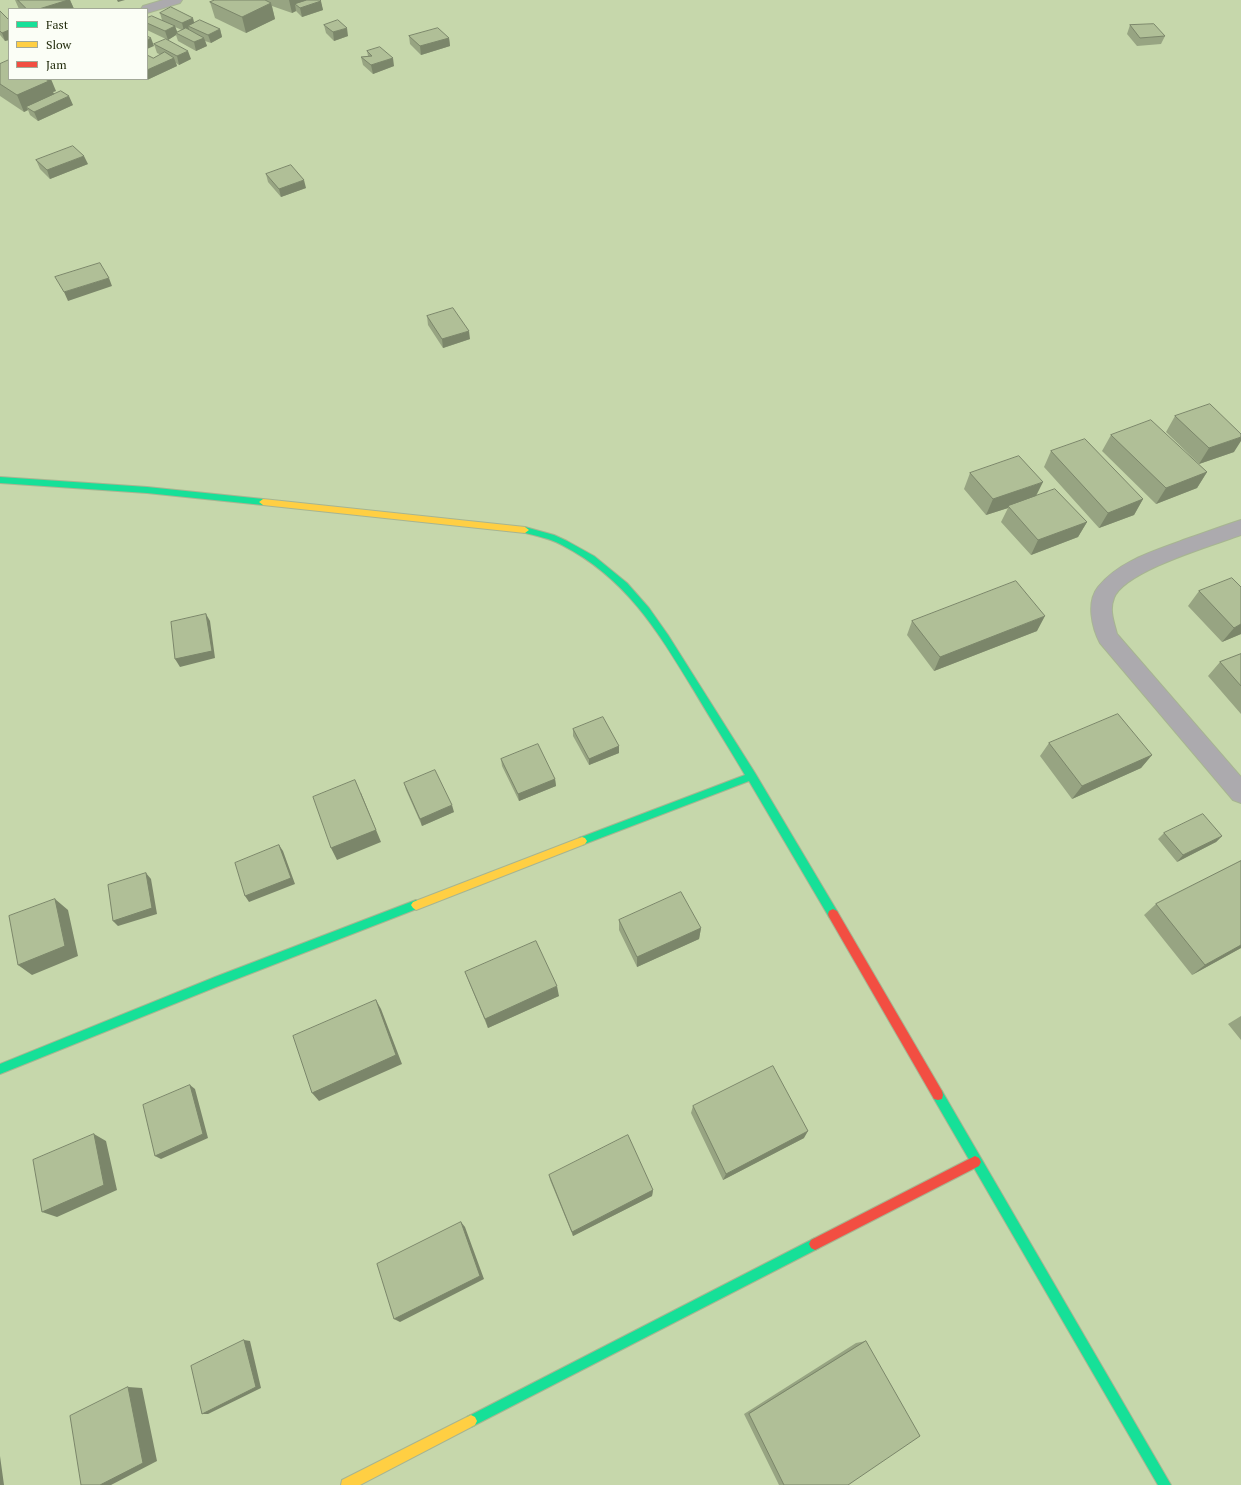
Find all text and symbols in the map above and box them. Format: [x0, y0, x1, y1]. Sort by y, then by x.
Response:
legend [8, 8, 148, 80]
text: Fast [46, 17, 68, 32]
text: Slow [46, 37, 71, 52]
text: Jam [46, 57, 67, 72]

